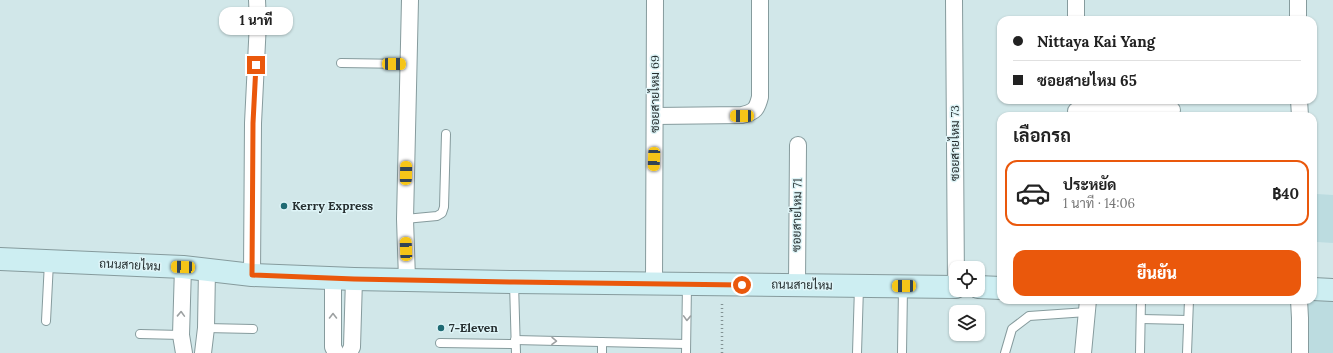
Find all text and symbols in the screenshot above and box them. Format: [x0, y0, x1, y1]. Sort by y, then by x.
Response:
callout: 1 นาที [219, 7, 293, 35]
text: 1 นาที [240, 12, 272, 29]
text: Nittaya Kai Yang [1037, 32, 1155, 51]
street label: ซอยสายไหม 69 [647, 55, 662, 133]
route end [247, 56, 265, 74]
car [382, 58, 406, 70]
text: ซอยสายไหม 65 [1037, 71, 1137, 90]
street label: ซอยสายไหม 73 [947, 105, 962, 181]
car [730, 110, 754, 122]
text: เลือกรถ [1013, 124, 1071, 147]
car [648, 147, 660, 171]
car [400, 161, 412, 185]
icon: car [1015, 175, 1051, 211]
text: ประหยัด [1063, 175, 1116, 194]
street label: ซอยสายไหม 71 [788, 178, 805, 252]
text: ฿40 [1272, 184, 1299, 203]
text: 1 นาที · 14:06 [1063, 195, 1135, 212]
place label: Kerry Express [292, 198, 373, 213]
marker: Kerry Express [279, 201, 289, 211]
car [400, 237, 412, 261]
button: ยืนยัน [1013, 250, 1301, 296]
street label: ถนนสายไหม [99, 255, 161, 274]
car [171, 261, 195, 273]
map controls [949, 261, 985, 341]
button: locate [949, 261, 985, 297]
route start [733, 276, 751, 294]
street label: ถนนสายไหม [771, 276, 833, 293]
car [892, 280, 916, 292]
button: layers [949, 305, 985, 341]
one-way arrow [177, 311, 186, 317]
one-way arrow [329, 313, 337, 319]
one-way arrow [683, 315, 691, 321]
place label: 7-Eleven [449, 320, 498, 335]
marker: 7-Eleven [436, 323, 446, 333]
one-way arrow [551, 337, 557, 345]

